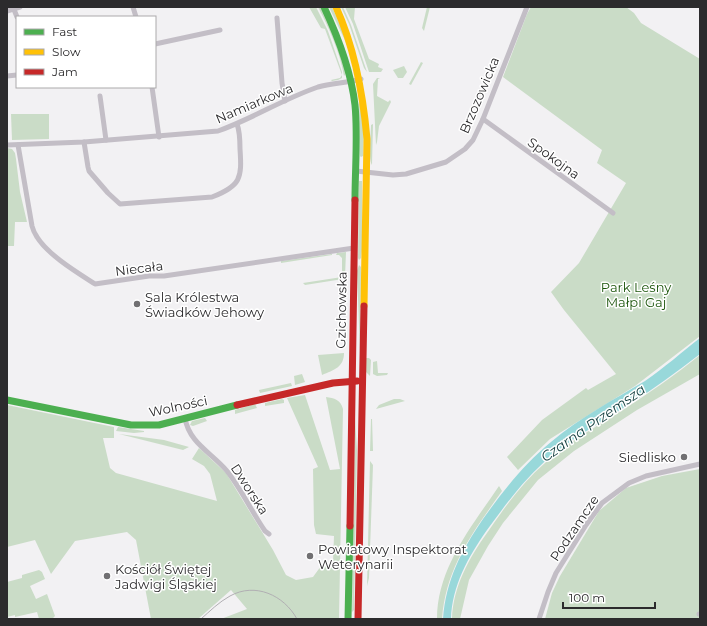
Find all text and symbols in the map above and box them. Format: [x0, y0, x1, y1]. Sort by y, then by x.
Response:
legend [16, 16, 156, 88]
text: Fast [52, 24, 77, 39]
text: Slow [52, 44, 81, 59]
street label: Brzozowicka [456, 54, 502, 136]
text: Jam [51, 64, 78, 79]
street label: Namiarkowa [213, 79, 295, 127]
street label: Spokojna [525, 134, 583, 182]
street label: Niecała [114, 257, 164, 279]
street label: Gzichowska [332, 271, 350, 349]
park label: Park Leśny Małpi Gaj [601, 279, 672, 310]
place label: Sala Królestwa Świadków Jehowy [145, 289, 265, 320]
marker: Sala Królestwa Świadków Jehowy [132, 299, 142, 309]
water label: Czarna Przemsza [537, 380, 649, 466]
street label: Wolności [147, 392, 209, 420]
place label: Siedlisko [619, 449, 676, 465]
marker: Siedlisko [679, 452, 689, 462]
street label: Dworska [228, 461, 272, 517]
street label: Podzamcze [546, 492, 602, 564]
place label: Powiatowy Inspektorat Weterynarii [318, 541, 467, 572]
marker: Powiatowy Inspektorat Weterynarii [305, 551, 315, 561]
place label: Kościół Świętej Jadwigi Śląskiej [114, 561, 217, 592]
marker: Kościół Świętej Jadwigi Śląskiej [102, 571, 112, 581]
scale bar [563, 584, 655, 610]
text: 100 m [569, 590, 605, 605]

